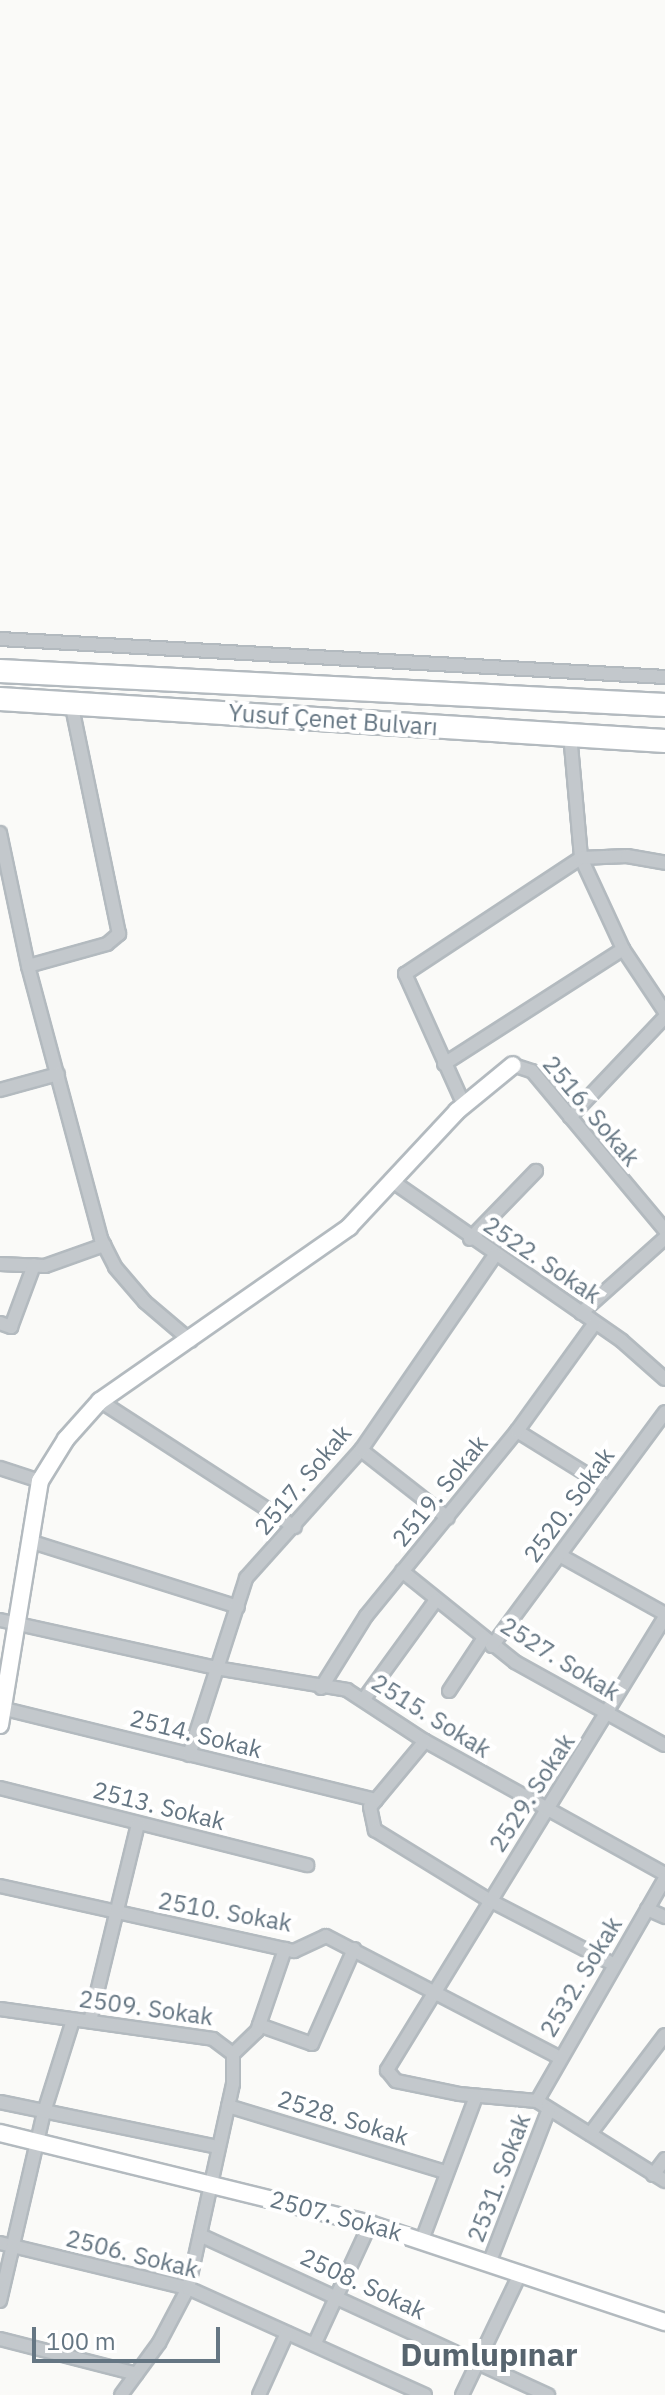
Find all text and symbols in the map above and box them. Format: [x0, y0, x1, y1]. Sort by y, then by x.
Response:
street label: Yusuf Çenet Bulvarı [227, 698, 439, 742]
street label: 2516. Sokak [537, 1050, 645, 1172]
street label: 2522. Sokak [478, 1210, 606, 1310]
street label: 2517. Sokak [249, 1419, 357, 1541]
street label: 2519. Sokak [386, 1429, 494, 1553]
street label: 2520. Sokak [518, 1442, 620, 1568]
street label: 2527. Sokak [495, 1611, 625, 1707]
street label: 2515. Sokak [366, 1668, 496, 1764]
street label: 2514. Sokak [127, 1704, 265, 1764]
street label: 2529. Sokak [483, 1728, 581, 1858]
street label: 2513. Sokak [90, 1776, 228, 1836]
street label: 2510. Sokak [156, 1886, 294, 1938]
street label: 2532. Sokak [534, 1912, 628, 2042]
street label: 2509. Sokak [77, 1984, 215, 2032]
street label: 2528. Sokak [274, 2084, 412, 2152]
street label: 2531. Sokak [461, 2110, 537, 2246]
street label: 2507. Sokak [267, 2185, 405, 2247]
street label: 2506. Sokak [63, 2224, 201, 2284]
street label: 2508. Sokak [296, 2242, 430, 2326]
scale bar [36, 2311, 224, 2361]
text: 100 m [46, 2325, 116, 2357]
district label: Dumlupınar [400, 2335, 578, 2373]

